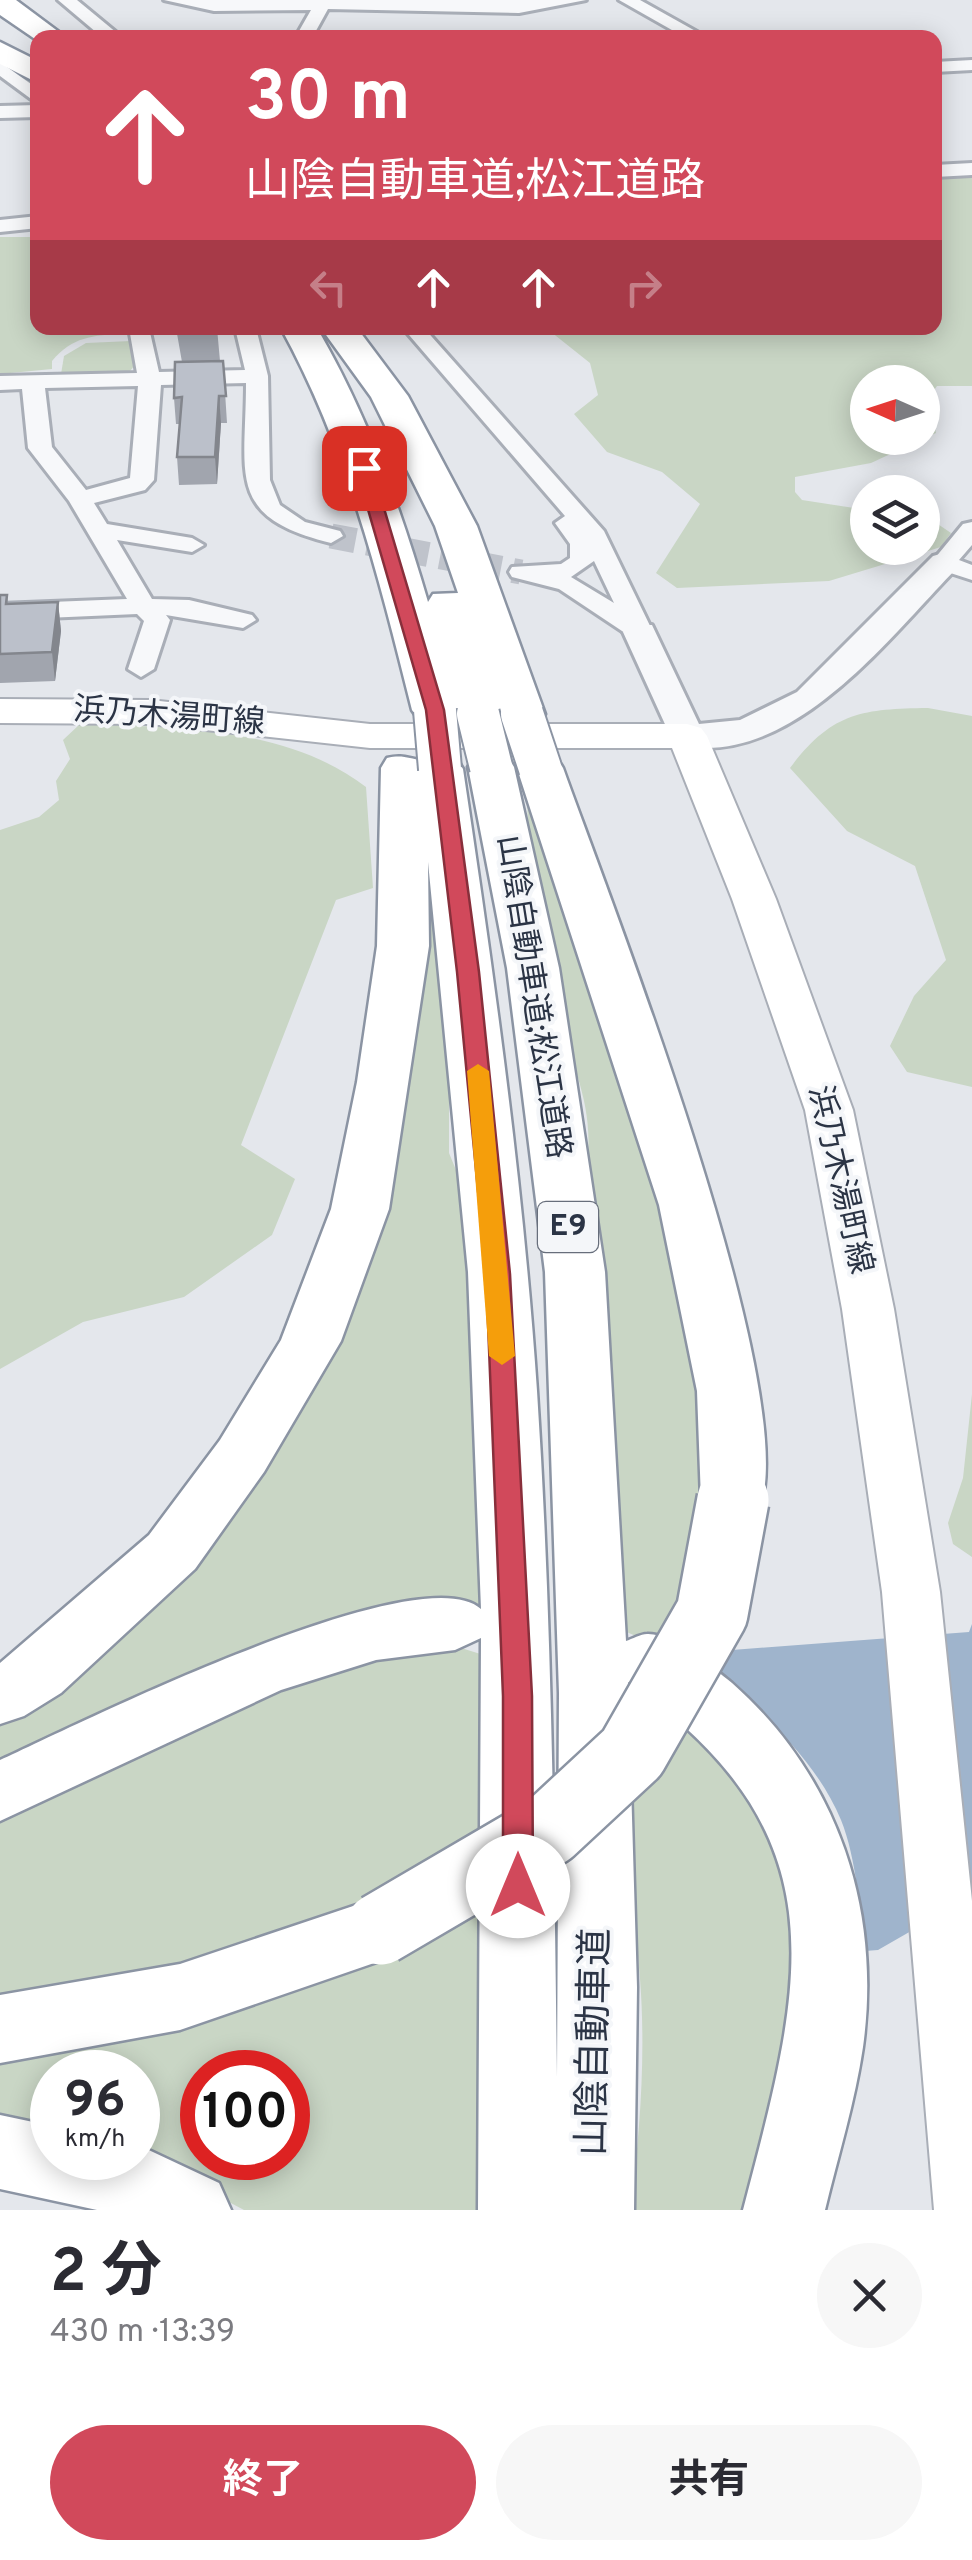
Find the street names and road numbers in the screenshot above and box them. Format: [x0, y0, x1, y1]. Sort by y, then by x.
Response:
street label: 浜乃木湯町線 [72, 691, 266, 745]
street label: 山陰自動車道;松江道路 [487, 832, 577, 1162]
street label: 浜乃木湯町線 [798, 1082, 880, 1278]
road number: E9 [538, 1202, 598, 1252]
street label: 山陰自動車道 [570, 1928, 622, 2156]

